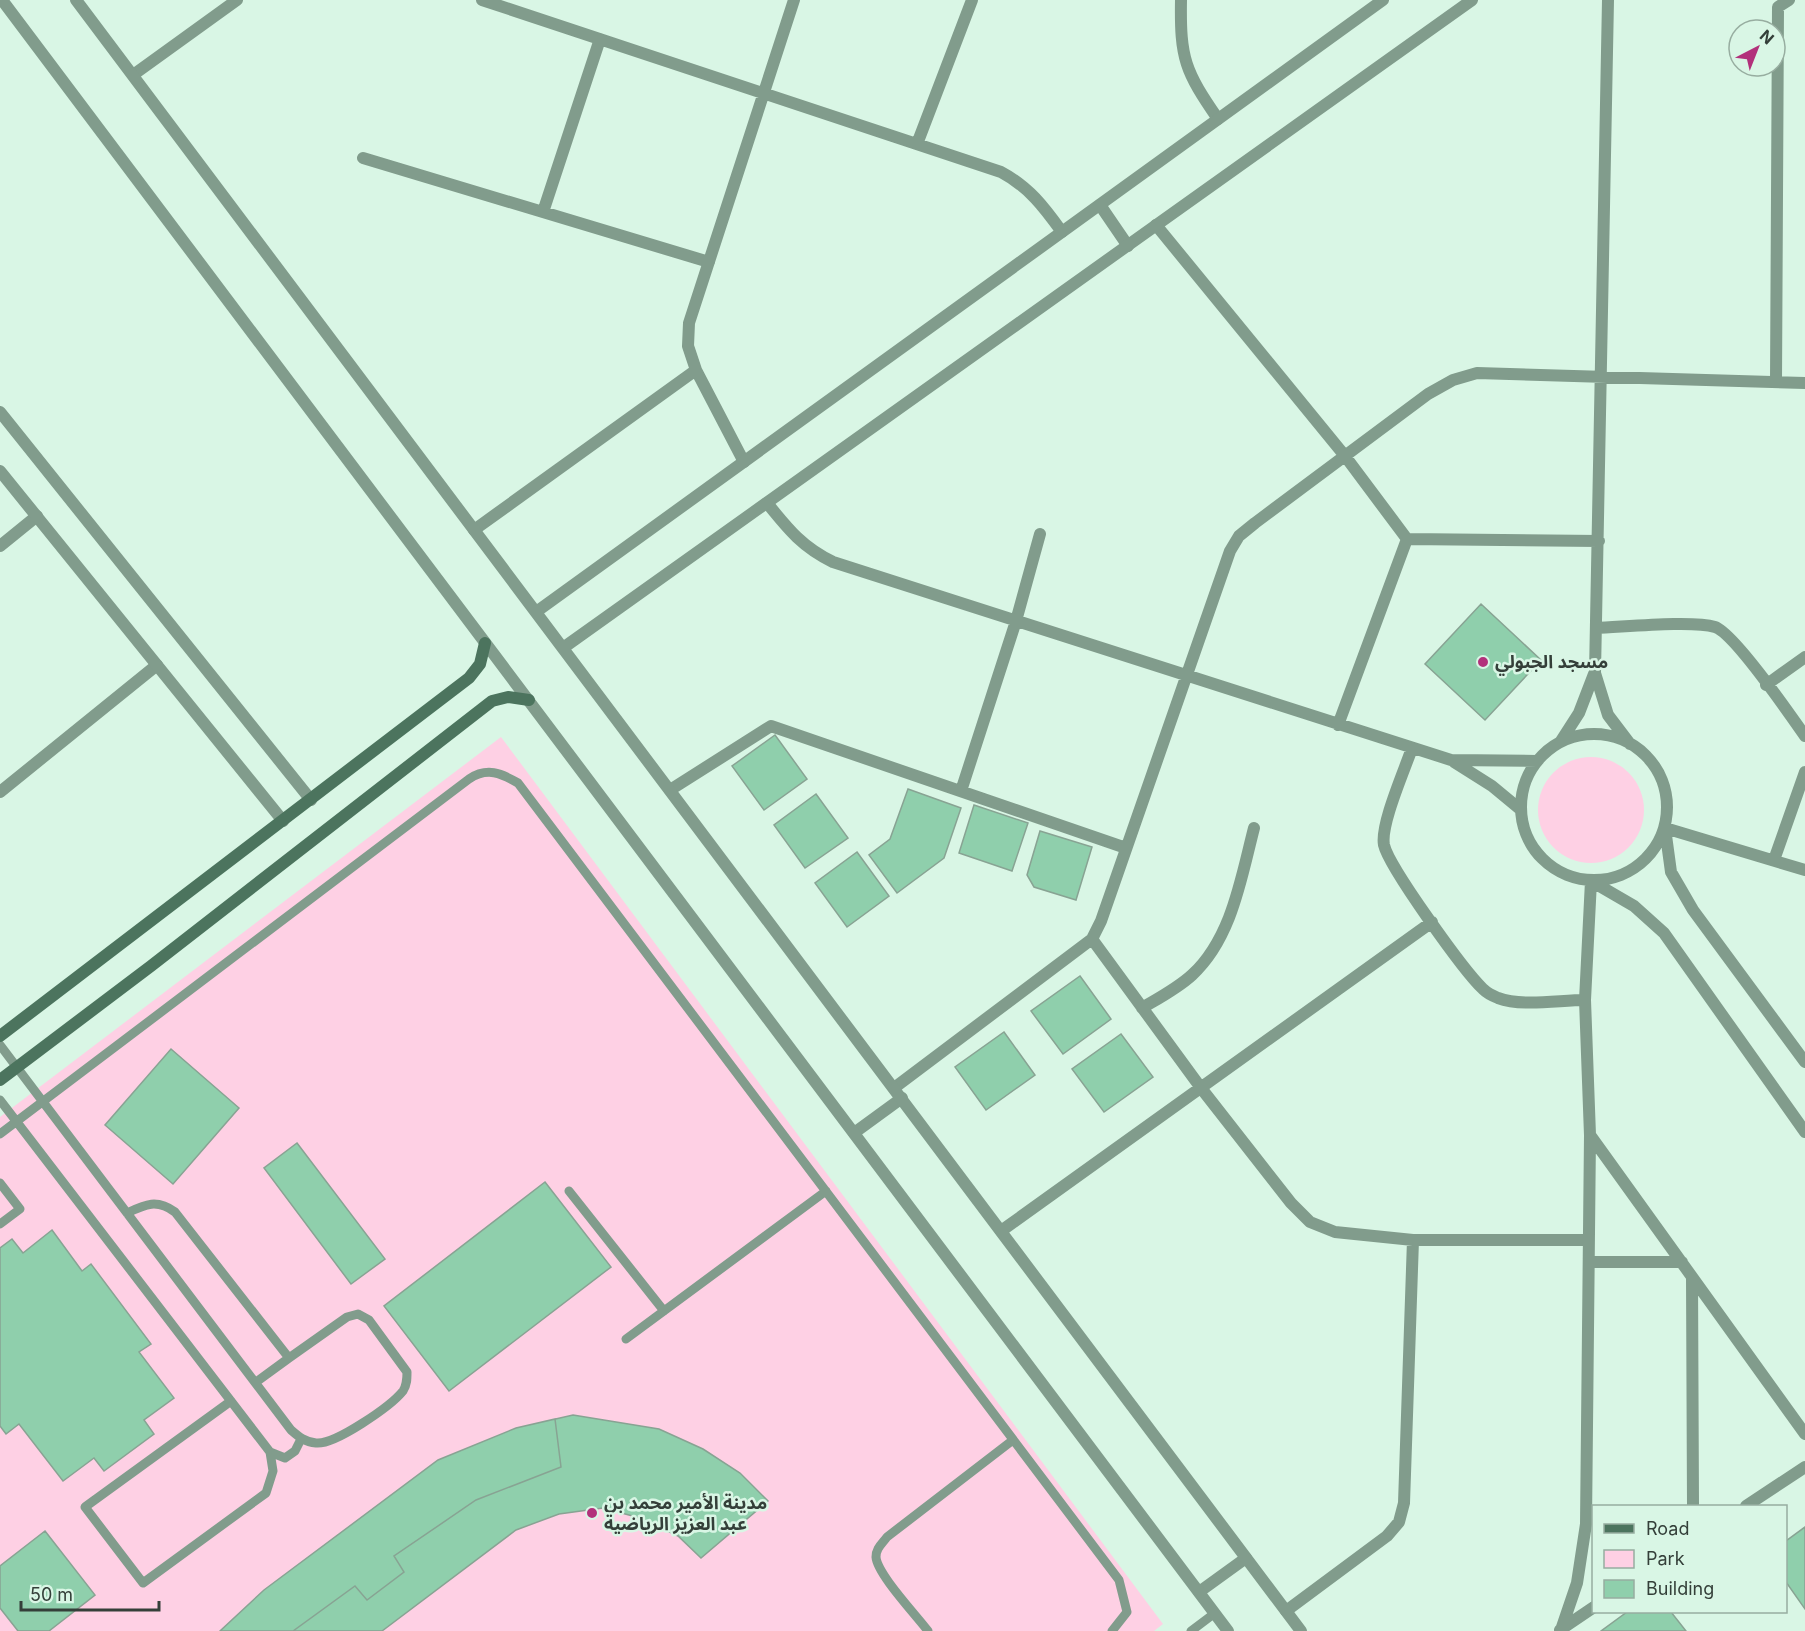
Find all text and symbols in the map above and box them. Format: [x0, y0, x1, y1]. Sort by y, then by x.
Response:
north arrow [1727, 18, 1787, 78]
text: N [1756, 25, 1778, 48]
place label: مسجد الجبولي [1495, 651, 1608, 676]
marker: مسجد الجبولي [1476, 655, 1490, 669]
place label: مدينة الأمير محمد بن عبد العزيز الرياضية [604, 1492, 767, 1535]
legend [1592, 1505, 1787, 1613]
marker: مدينة الأمير محمد بن عبد العزيز الرياضية [585, 1506, 599, 1520]
text: Road [1646, 1518, 1689, 1539]
text: Park [1646, 1548, 1685, 1569]
scale bar [21, 1574, 159, 1612]
text: Building [1646, 1578, 1714, 1599]
text: 50 m [30, 1584, 73, 1605]

